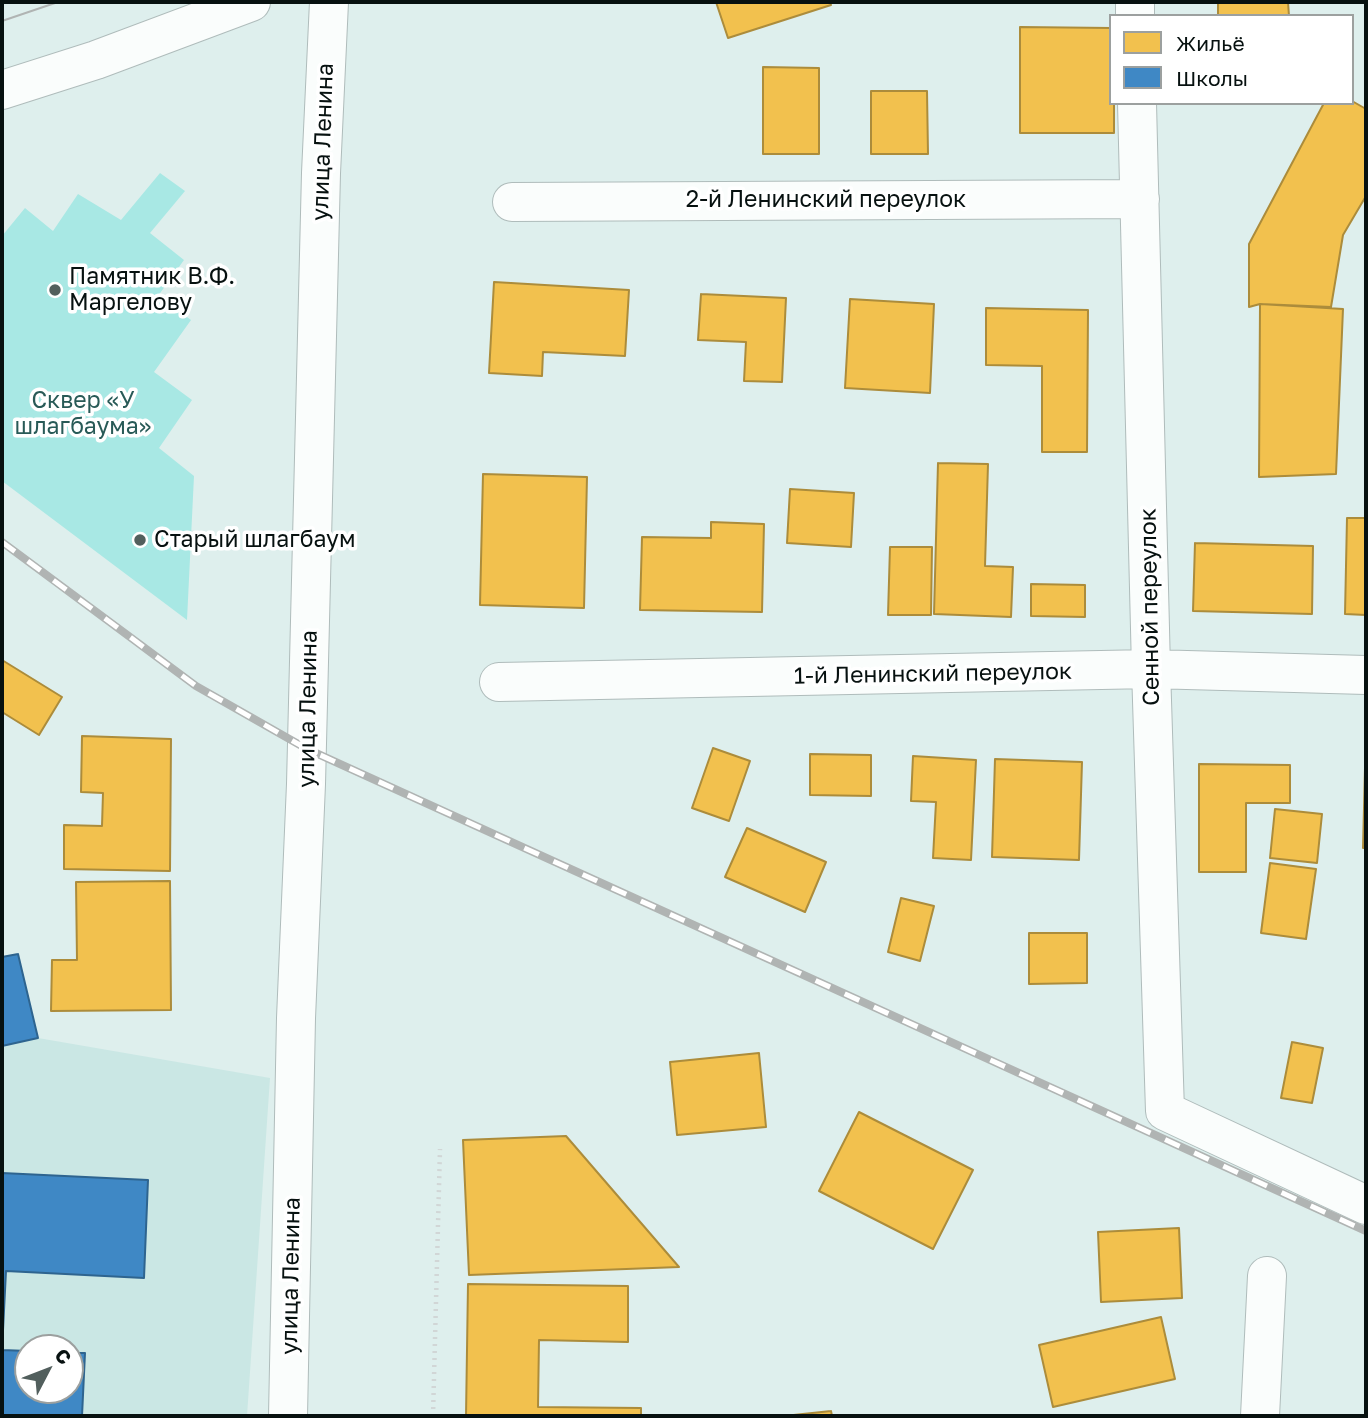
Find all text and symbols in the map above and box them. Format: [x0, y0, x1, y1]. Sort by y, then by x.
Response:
legend [1109, 14, 1354, 105]
text: Жильё [1176, 30, 1245, 56]
street label: улица Ленина [306, 63, 340, 221]
text: Школы [1176, 65, 1248, 91]
street label: 2-й Ленинский переулок [686, 186, 966, 214]
place label: Памятник В.Ф. Маргелову [69, 263, 235, 317]
marker: Памятник В.Ф. Маргелову [47, 282, 63, 298]
park label: Сквер «У шлагбаума» [15, 387, 151, 441]
street label: Сенной переулок [1134, 508, 1166, 706]
place label: Старый шлагбаум [154, 526, 355, 554]
marker: Старый шлагбаум [132, 532, 148, 548]
street label: улица Ленина [293, 630, 323, 788]
street label: 1-й Ленинский переулок [794, 658, 1072, 690]
street label: улица Ленина [276, 1197, 306, 1355]
north arrow [14, 1334, 84, 1404]
text: С [50, 1343, 77, 1369]

